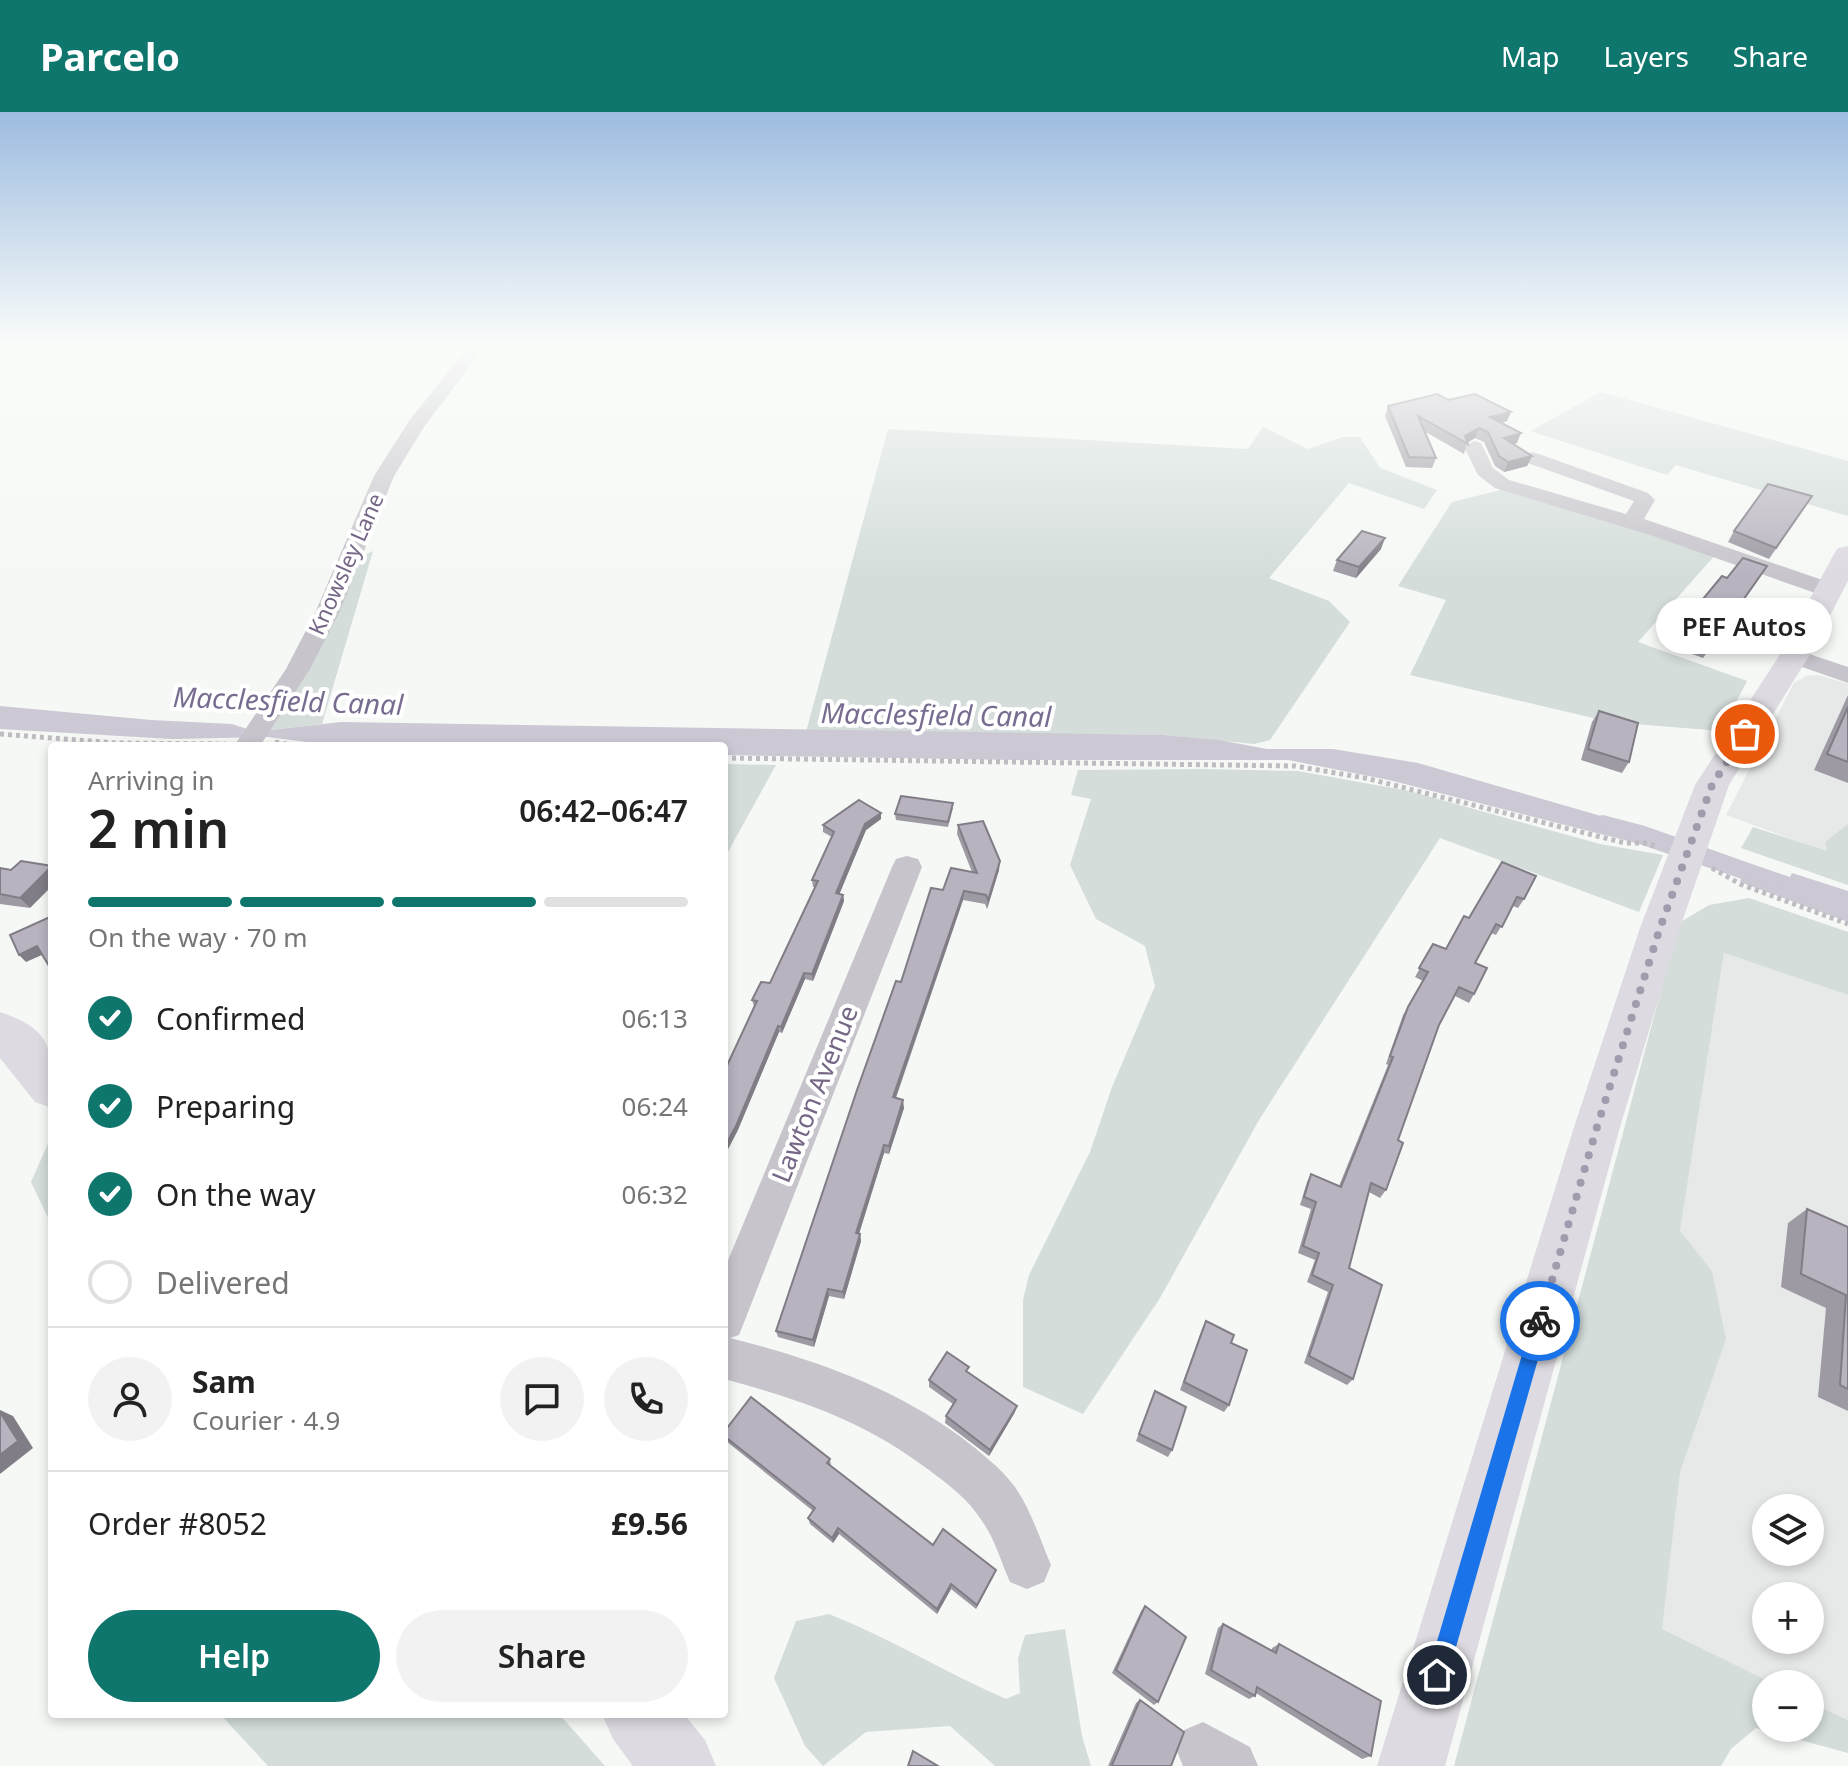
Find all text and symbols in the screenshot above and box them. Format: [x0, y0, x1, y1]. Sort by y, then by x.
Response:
text: Parcelo [40, 30, 180, 82]
text: Map [1501, 37, 1559, 75]
text: Layers [1603, 37, 1689, 75]
text: Share [1733, 37, 1808, 75]
street label: Knowsley Lane [300, 488, 390, 639]
callout: PEF Autos [1657, 598, 1833, 654]
text: PEF Autos [1682, 608, 1806, 644]
water label: Macclesfield Canal [172, 677, 405, 723]
water label: Macclesfield Canal [820, 693, 1052, 735]
pin [1711, 700, 1779, 768]
icon: bag [1723, 712, 1767, 756]
text: Arriving in [88, 762, 214, 798]
text: 06:42–06:47 [519, 790, 688, 831]
text: 2 min [88, 792, 229, 863]
text: On the way · 70 m [88, 919, 308, 955]
icon: check [88, 996, 132, 1040]
text: Confirmed [156, 998, 306, 1039]
text: 06:13 [622, 1000, 688, 1036]
street label: Lawton Avenue [762, 1000, 866, 1187]
icon: check [88, 1084, 132, 1128]
text: Preparing [156, 1086, 295, 1127]
text: 06:24 [622, 1088, 688, 1124]
icon: check [88, 1172, 132, 1216]
text: On the way [156, 1174, 316, 1215]
text: 06:32 [622, 1176, 688, 1212]
text: Delivered [156, 1262, 290, 1303]
courier [1500, 1281, 1580, 1361]
icon: bike [1518, 1299, 1562, 1343]
button: person [88, 1357, 172, 1441]
button: chat [500, 1357, 584, 1441]
button: phone [604, 1357, 688, 1441]
text: Sam [192, 1361, 256, 1402]
text: Courier · 4.9 [192, 1402, 340, 1438]
map controls [1752, 1494, 1824, 1742]
button: layers [1752, 1494, 1824, 1566]
text: Order #8052 [88, 1503, 267, 1544]
text: £9.56 [611, 1503, 688, 1544]
button: + [1752, 1582, 1824, 1654]
button: Help [88, 1610, 380, 1702]
button: Share [396, 1610, 688, 1702]
pin [1403, 1641, 1471, 1709]
icon: home [1415, 1653, 1459, 1697]
button: − [1752, 1670, 1824, 1742]

